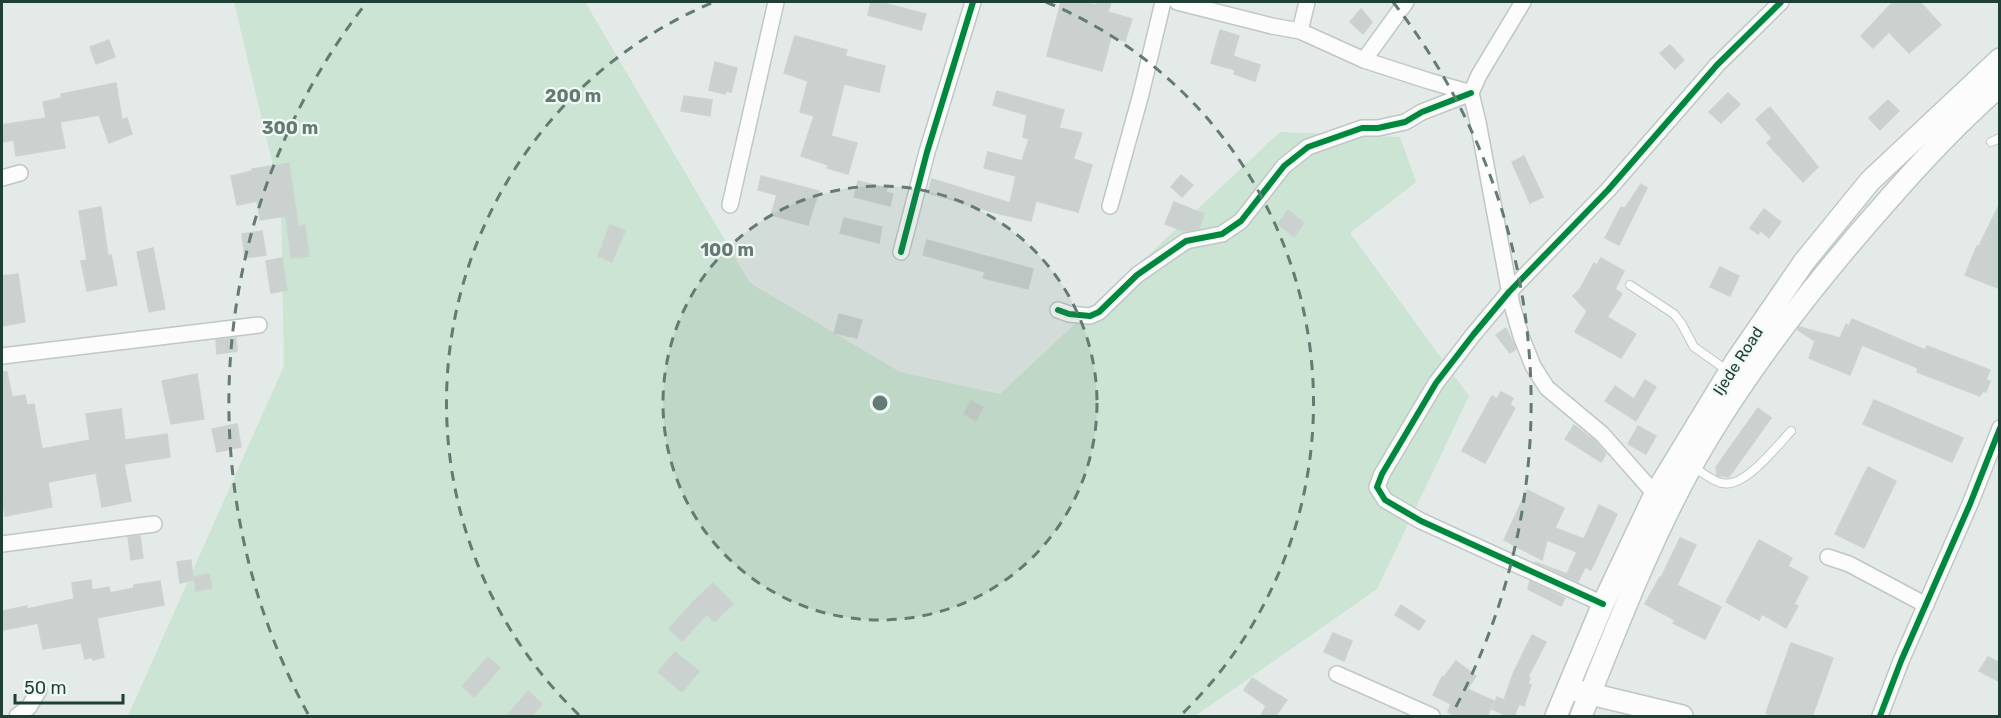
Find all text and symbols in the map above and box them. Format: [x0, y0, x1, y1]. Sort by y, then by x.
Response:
text: 200 m [545, 85, 601, 107]
text: 300 m [262, 117, 318, 139]
text: 100 m [700, 239, 754, 261]
street label: Ijede Road [1709, 323, 1767, 399]
centre of rings [870, 393, 890, 413]
scale bar [15, 667, 123, 705]
text: 50 m [24, 677, 67, 699]

